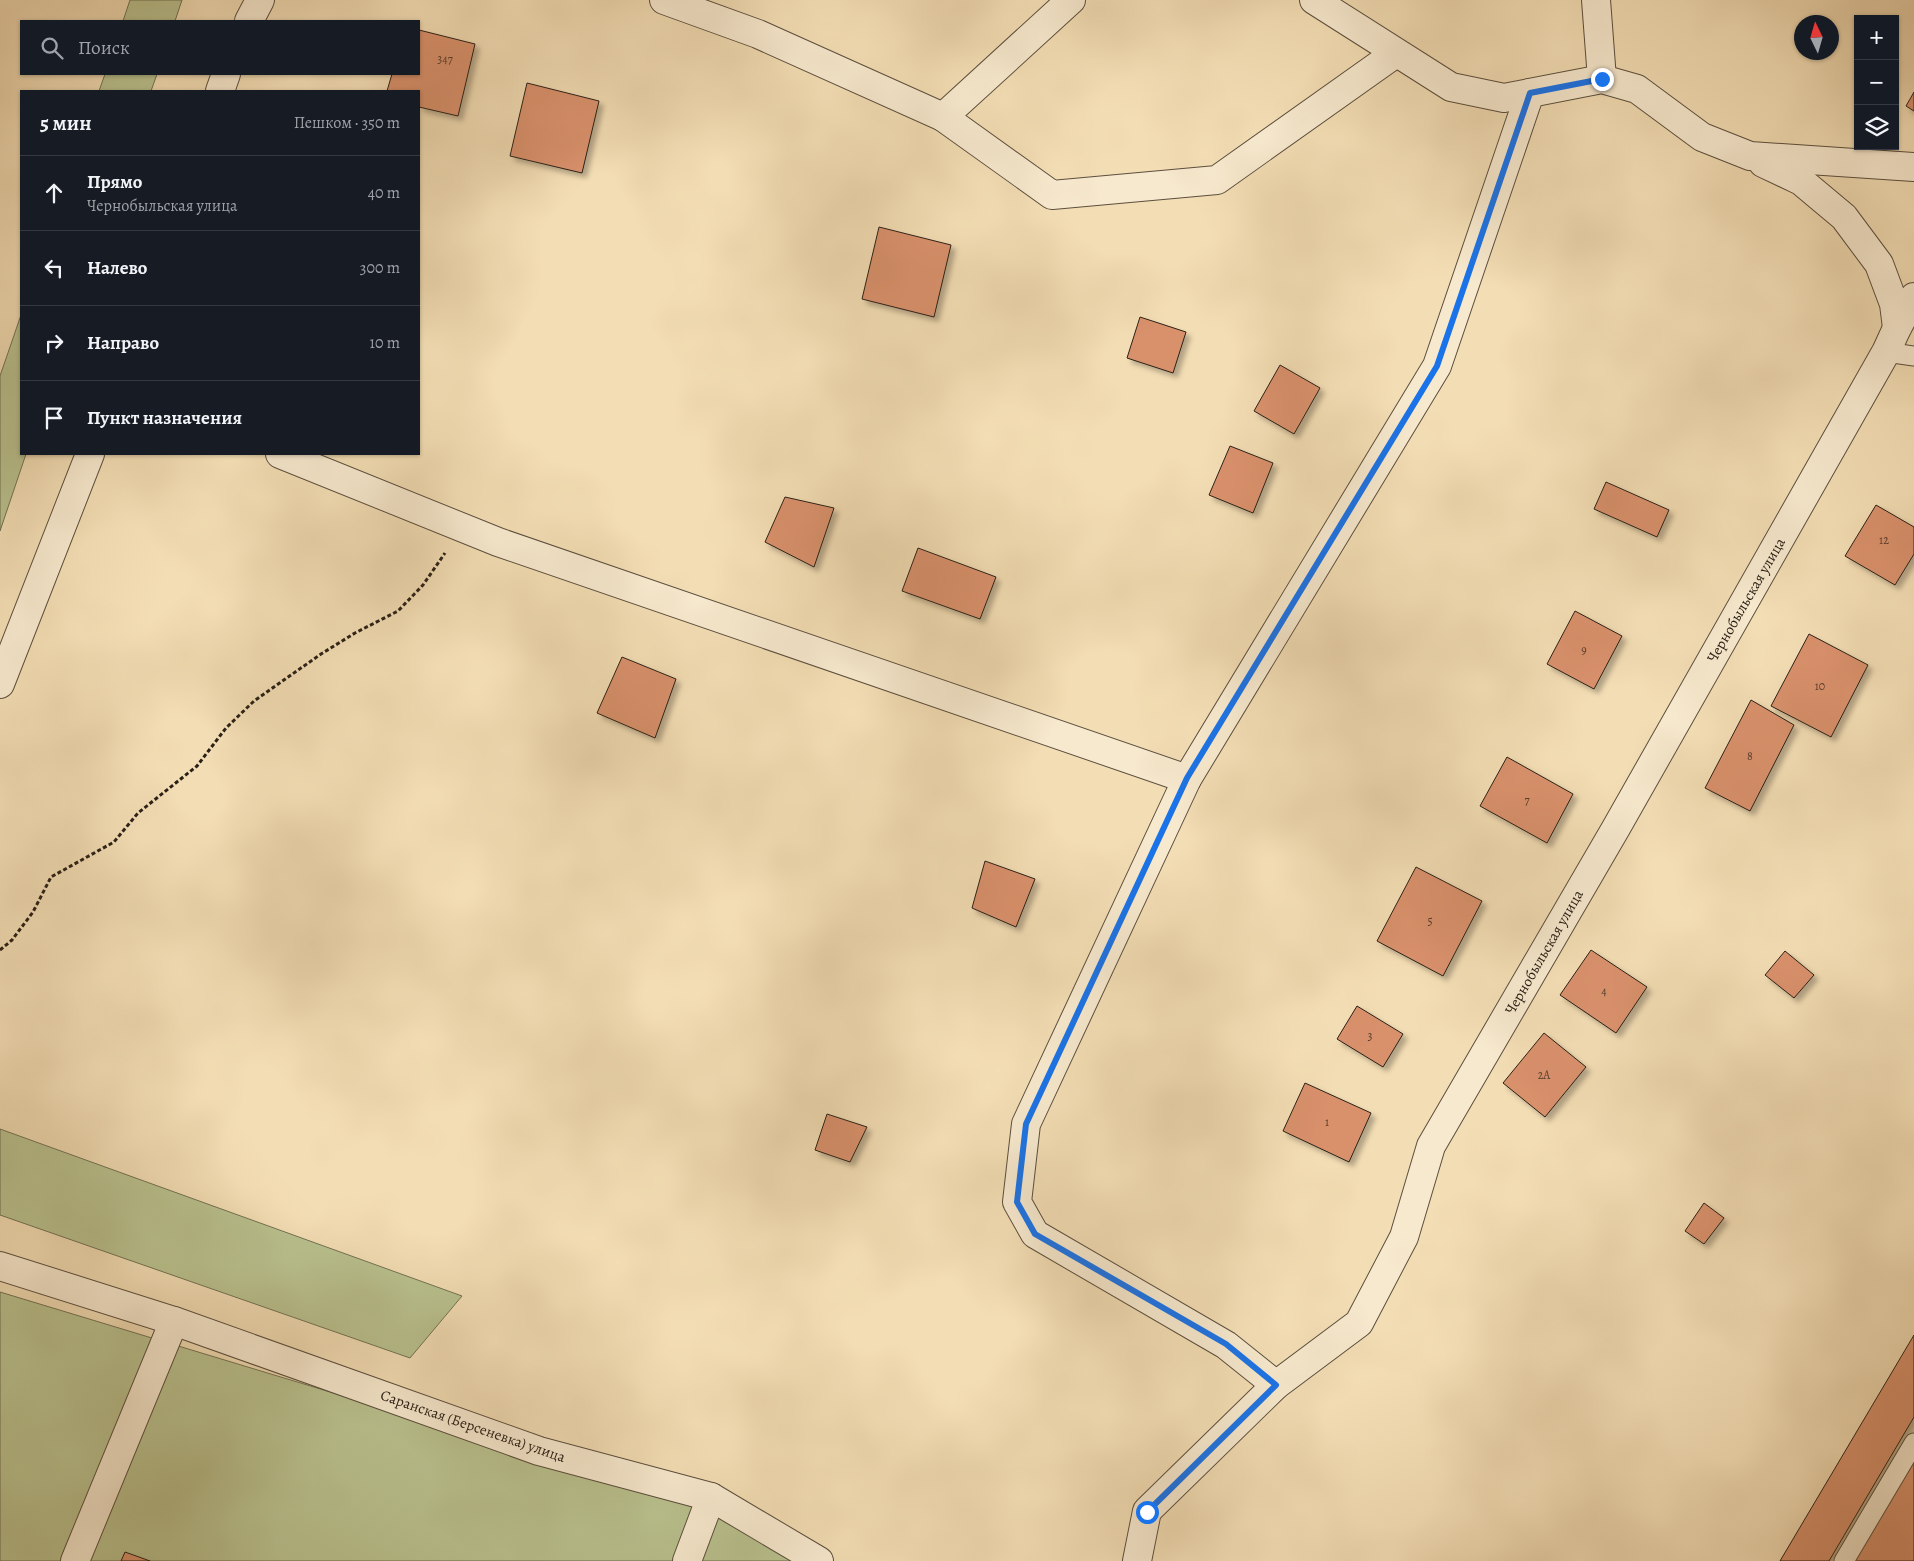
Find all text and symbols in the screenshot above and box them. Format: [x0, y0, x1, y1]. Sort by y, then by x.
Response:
north arrow [1794, 15, 1839, 60]
map controls [1854, 15, 1899, 150]
button: + [1854, 15, 1899, 60]
search box [20, 20, 420, 75]
icon: search [38, 34, 66, 62]
text: Поиск [78, 35, 130, 61]
house number: 347 [437, 51, 454, 67]
button: − [1854, 60, 1899, 105]
route end [1591, 68, 1614, 91]
button: layers [1854, 105, 1899, 150]
text: 5 мин [40, 109, 92, 137]
text: Пешком · 350 m [294, 112, 400, 134]
text: Прямо [87, 169, 142, 195]
icon: ahead [40, 179, 68, 207]
text: 40 m [368, 182, 400, 204]
text: Чернобыльская улица [87, 195, 237, 217]
icon: left [40, 254, 68, 282]
text: Налево [87, 255, 147, 281]
text: 300 m [360, 257, 400, 279]
icon: right [40, 329, 68, 357]
text: Направо [87, 330, 159, 356]
text: 10 m [370, 332, 400, 354]
icon: arrive [40, 404, 68, 432]
text: Пункт назначения [87, 405, 242, 431]
house number: 12 [1879, 532, 1889, 548]
street label: Чернобыльская улица [1702, 534, 1790, 666]
house number: 9 [1581, 642, 1587, 658]
house number: 10 [1815, 678, 1825, 694]
house number: 8 [1747, 748, 1753, 764]
house number: 7 [1524, 792, 1530, 808]
street label: Чернобыльская улица [1500, 886, 1588, 1018]
house number: 5 [1427, 913, 1433, 929]
house number: 4 [1601, 983, 1607, 999]
house number: 3 [1368, 1028, 1373, 1044]
house number: 2А [1538, 1067, 1551, 1083]
house number: 1 [1325, 1114, 1329, 1130]
street label: Саранская (Берсеневка) улица [378, 1385, 568, 1467]
route start [1136, 1501, 1159, 1524]

